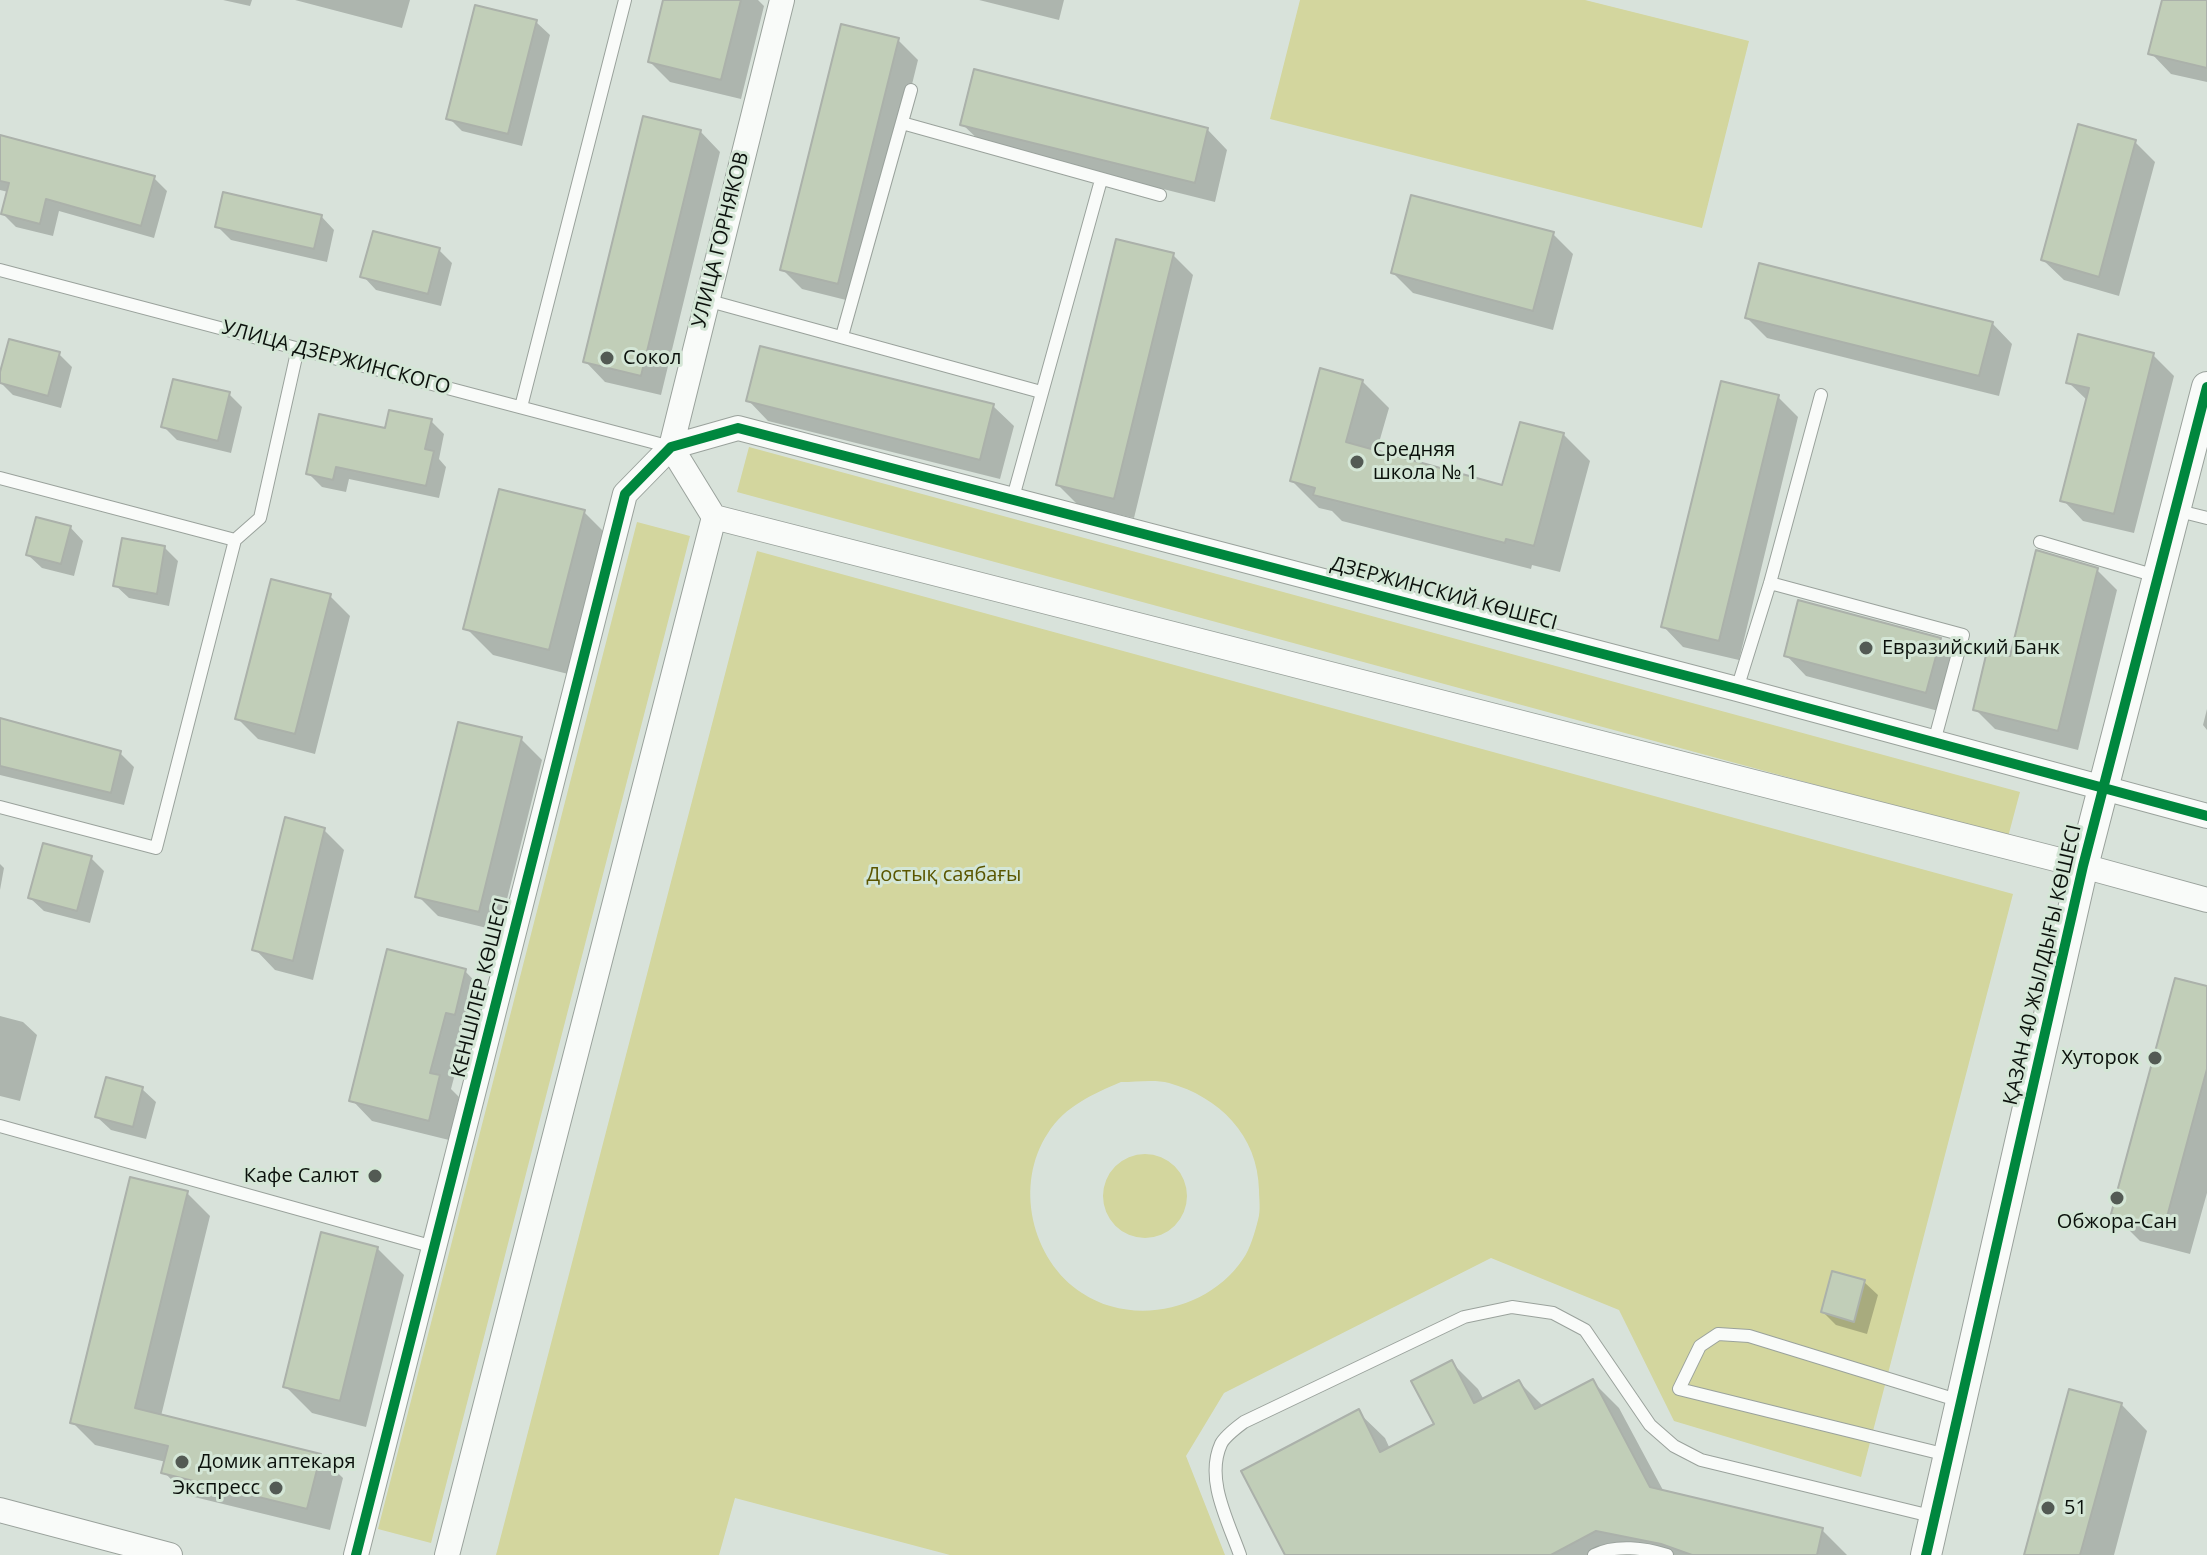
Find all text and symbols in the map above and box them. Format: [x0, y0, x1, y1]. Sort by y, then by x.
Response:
street label: УЛИЦА ГОРНЯКОВ [688, 150, 754, 330]
street label: УЛИЦА ДЗЕРЖИНСКОГО [219, 316, 453, 400]
place label: Сокол [623, 346, 681, 370]
marker: Сокол [598, 349, 616, 367]
place label: Средняя школа № 1 [1373, 438, 1478, 485]
marker: Средняя школа № 1 [1348, 453, 1366, 471]
street label: ДЗЕРЖИНСКИЙ КӨШЕСІ [1328, 552, 1560, 636]
place label: Евразийский Банк [1882, 636, 2060, 660]
marker: Евразийский Банк [1857, 639, 1875, 657]
street label: ҚАЗАН 40 ЖЫЛДЫҒЫ КӨШЕСІ [1999, 822, 2087, 1108]
park label: Достық саябағы [867, 863, 1021, 887]
street label: КЕНШІЛЕР КӨШЕСІ [447, 896, 515, 1080]
place label: Хуторок [2061, 1046, 2139, 1070]
marker: Хуторок [2146, 1049, 2164, 1067]
place label: Кафе Салют [244, 1164, 359, 1188]
marker: Кафе Салют [366, 1167, 384, 1185]
marker: Обжора-Сан [2108, 1189, 2126, 1207]
place label: Обжора-Сан [2057, 1210, 2177, 1234]
place label: Домик аптекаря [198, 1450, 356, 1474]
marker: Домик аптекаря [173, 1453, 191, 1471]
place label: Экспресс [172, 1476, 260, 1500]
marker: Экспресс [267, 1479, 285, 1497]
place label: 51 [2064, 1496, 2087, 1520]
marker: 51 [2039, 1499, 2057, 1517]

